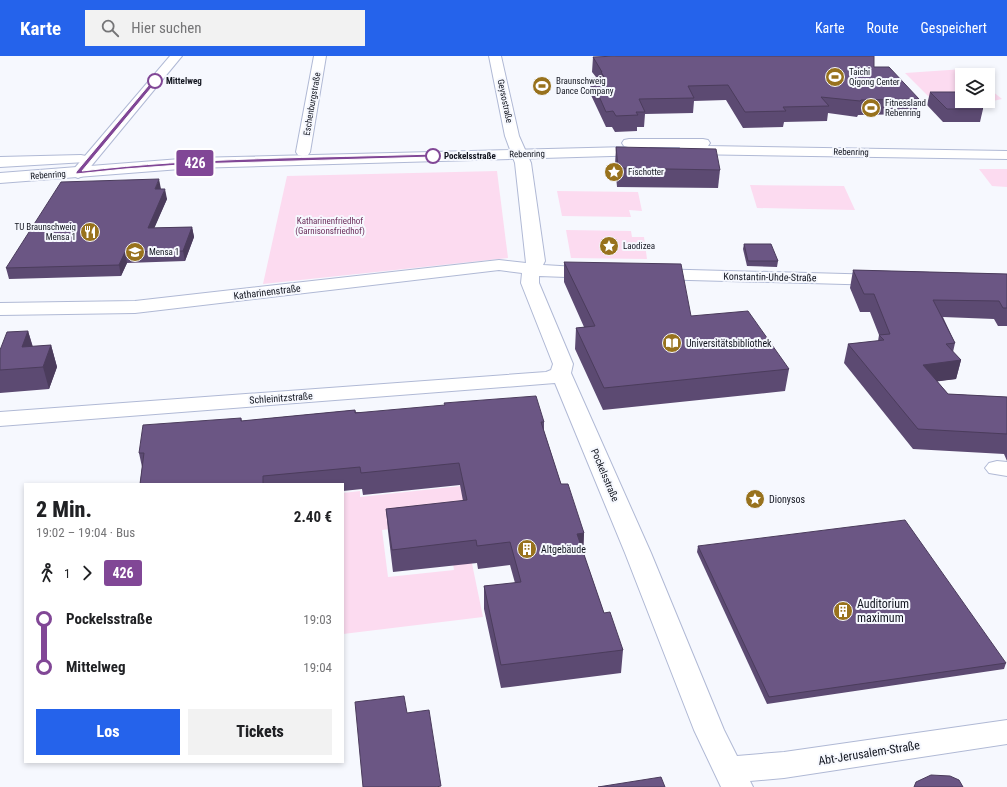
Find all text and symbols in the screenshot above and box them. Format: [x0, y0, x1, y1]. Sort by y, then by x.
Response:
search box [85, 10, 365, 46]
text: Karte [20, 17, 61, 40]
icon: search [99, 17, 121, 39]
text: Hier suchen [131, 19, 202, 37]
text: Karte [815, 20, 845, 36]
text: Route [867, 20, 899, 36]
text: Gespeichert [921, 20, 987, 36]
sports icon: Taichi Qigong Center [824, 66, 846, 88]
place label: Taichi Qigong Center [849, 67, 900, 87]
map controls [955, 68, 995, 108]
button: layers [955, 68, 995, 108]
street label: Eschenburgstraße [302, 72, 322, 136]
marker: Mittelweg [147, 73, 163, 89]
sports icon: Braunschweig Dance Company [531, 75, 553, 97]
place label: Mittelweg [166, 76, 202, 86]
place label: Braunschweig Dance Company [556, 76, 614, 96]
street label: Geysostraße [495, 78, 515, 124]
sports icon: Fitnessland Rebenring [860, 97, 882, 119]
place label: Fitnessland Rebenring [885, 98, 926, 118]
street label: Rebenring [833, 147, 869, 157]
marker: Pockelsstraße [425, 148, 441, 164]
street label: Rebenring [509, 149, 545, 159]
line badge: 426 [172, 150, 218, 176]
place label: Pockelsstraße [444, 151, 497, 161]
text: 426 [184, 155, 206, 171]
place icon: Fischotter [603, 161, 625, 183]
place label: Fischotter [628, 167, 664, 177]
street label: Rebenring [30, 169, 66, 181]
park label: Katharinenfriedhof (Garnisonsfriedhof) [295, 216, 365, 237]
restaurant icon: TU Braunschweig Mensa 1 [79, 221, 101, 243]
place label: TU Braunschweig Mensa 1 [15, 222, 76, 242]
place icon: Laodizea [598, 235, 620, 257]
school or university icon: Mensa 1 [124, 241, 146, 263]
place label: Laodizea [623, 241, 655, 251]
place label: Mensa 1 [149, 247, 179, 257]
street label: Konstantin-Uhde-Straße [723, 271, 817, 283]
street label: Katharinenstraße [233, 282, 302, 302]
library icon: Universitätsbibliothek [661, 332, 683, 354]
place label: Universitätsbibliothek [686, 338, 772, 349]
street label: Schleinitzstraße [249, 390, 313, 406]
street label: Pockelsstraße [589, 447, 621, 503]
place icon: Dionysos [744, 488, 766, 510]
place label: Dionysos [769, 494, 806, 505]
text: 2 Min. [36, 497, 92, 522]
text: 2.40 € [294, 508, 332, 526]
text: 19:02 – 19:04 · Bus [36, 525, 135, 540]
building icon: Altgebäude [516, 538, 538, 560]
place label: Altgebäude [541, 544, 586, 555]
icon: walk [36, 562, 58, 584]
icon: forward [76, 562, 98, 584]
text: 426 [112, 565, 134, 581]
text: 1 [64, 566, 70, 581]
place label: Auditorium maximum [857, 597, 909, 625]
building icon: Auditorium maximum [832, 600, 854, 622]
text: Pockelsstraße [66, 610, 152, 628]
text: 19:03 [303, 612, 332, 627]
text: Mittelweg [66, 658, 126, 676]
text: 19:04 [303, 660, 332, 675]
button: Los [36, 709, 180, 755]
button: Tickets [188, 709, 332, 755]
street label: Abt-Jerusalem-Straße [817, 738, 921, 768]

